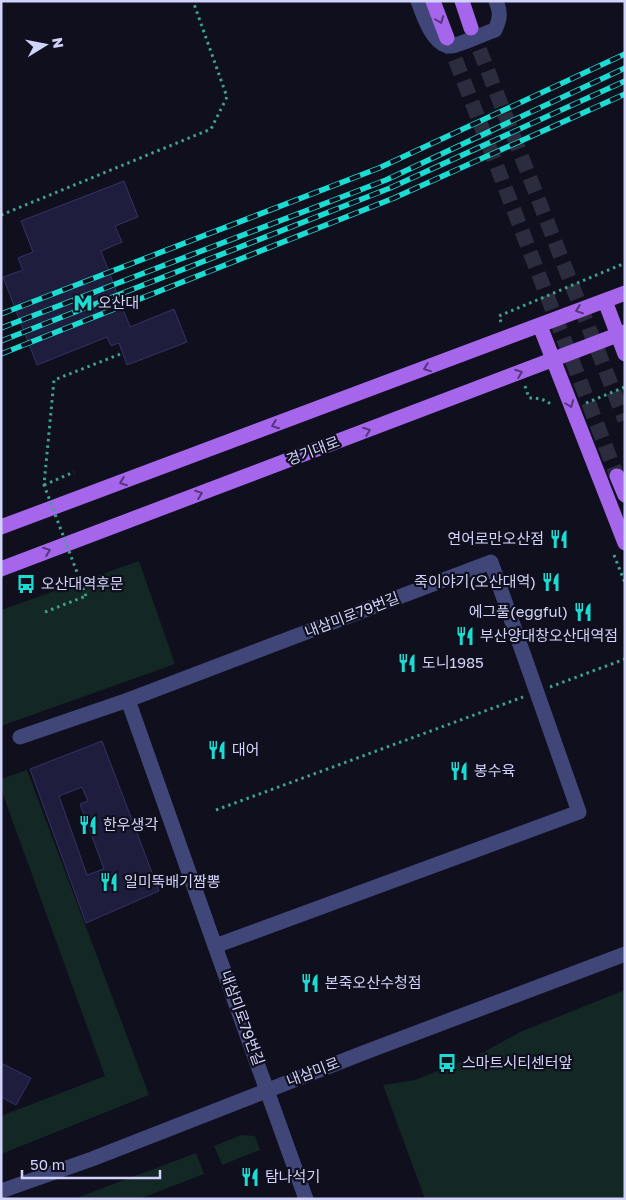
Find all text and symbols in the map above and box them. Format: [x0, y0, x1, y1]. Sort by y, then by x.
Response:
one-way arrow [434, 15, 444, 24]
north arrow [20, 20, 70, 70]
text: N [49, 36, 68, 49]
metro station icon: 오산대 [72, 292, 94, 314]
place label: 오산대 [98, 293, 139, 311]
one-way arrow [575, 304, 584, 315]
one-way arrow [424, 362, 432, 372]
one-way arrow [515, 369, 523, 379]
one-way arrow [564, 399, 574, 408]
one-way arrow [271, 419, 280, 429]
one-way arrow [363, 427, 371, 437]
street label: 경기대로 [284, 432, 342, 468]
one-way arrow [119, 476, 128, 486]
one-way arrow [194, 490, 203, 500]
restaurant icon: 연어로만오산점 [548, 528, 570, 550]
place label: 연어로만오산점 [447, 529, 544, 547]
one-way arrow [42, 547, 51, 558]
restaurant icon: 죽이야기(오산대역) [540, 571, 562, 593]
place label: 죽이야기(오산대역) [414, 572, 536, 590]
bus stop icon: 오산대역후문 [15, 573, 37, 595]
place label: 오산대역후문 [41, 574, 124, 592]
street label: 내삼미로79번길 [302, 588, 401, 640]
restaurant icon: 에그풀(eggful) [572, 601, 594, 623]
place label: 에그풀(eggful) [469, 602, 568, 620]
restaurant icon: 부산양대창오산대역점 [454, 625, 476, 647]
place label: 부산양대창오산대역점 [480, 626, 618, 644]
restaurant icon: 도니1985 [396, 652, 418, 674]
place label: 도니1985 [422, 653, 484, 671]
restaurant icon: 대어 [206, 739, 228, 761]
place label: 대어 [232, 740, 260, 758]
restaurant icon: 봉수육 [448, 760, 470, 782]
place label: 봉수육 [474, 761, 516, 779]
restaurant icon: 한우생각 [77, 814, 99, 836]
place label: 한우생각 [103, 815, 158, 833]
restaurant icon: 일미뚝배기짬뽕 [98, 871, 120, 893]
place label: 일미뚝배기짬뽕 [124, 872, 221, 890]
street label: 내삼미로79번길 [217, 968, 268, 1068]
restaurant icon: 본죽오산수청점 [299, 972, 321, 994]
place label: 본죽오산수청점 [325, 973, 422, 991]
bus stop icon: 스마트시티센터앞 [436, 1052, 458, 1074]
street label: 내삼미로 [284, 1053, 342, 1089]
place label: 스마트시티센터앞 [462, 1053, 573, 1071]
scale bar [22, 1148, 160, 1180]
text: 50 m [30, 1155, 65, 1173]
restaurant icon: 탐나석기 [239, 1166, 261, 1188]
place label: 탐나석기 [265, 1167, 320, 1185]

